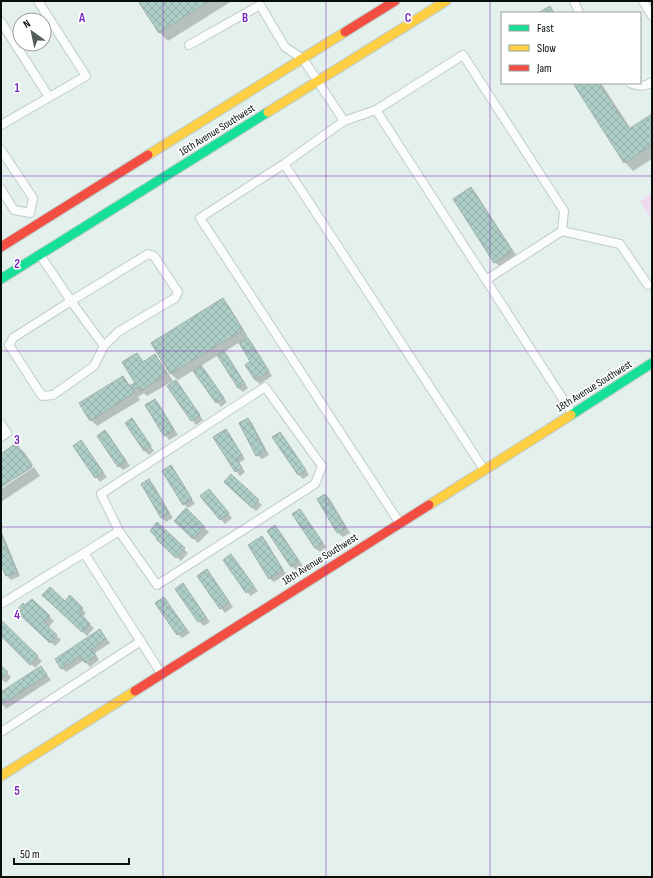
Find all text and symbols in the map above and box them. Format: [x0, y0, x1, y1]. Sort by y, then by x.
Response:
text: A [78, 10, 86, 26]
text: B [242, 10, 248, 26]
text: C [405, 10, 412, 26]
north arrow [12, 12, 52, 52]
legend [501, 12, 641, 84]
text: N [21, 17, 33, 31]
text: Fast [537, 21, 554, 36]
text: Slow [537, 41, 556, 56]
text: Jam [536, 61, 552, 76]
text: 1 [14, 80, 20, 96]
street label: 16th Avenue Southwest [177, 101, 258, 159]
text: 2 [14, 256, 20, 272]
street label: 18th Avenue Southwest [554, 357, 635, 415]
text: 3 [14, 432, 20, 448]
street label: 18th Avenue Southwest [280, 530, 361, 588]
text: 4 [14, 607, 20, 623]
text: 5 [14, 783, 20, 799]
scale bar [14, 840, 129, 866]
text: 50 m [20, 847, 40, 862]

